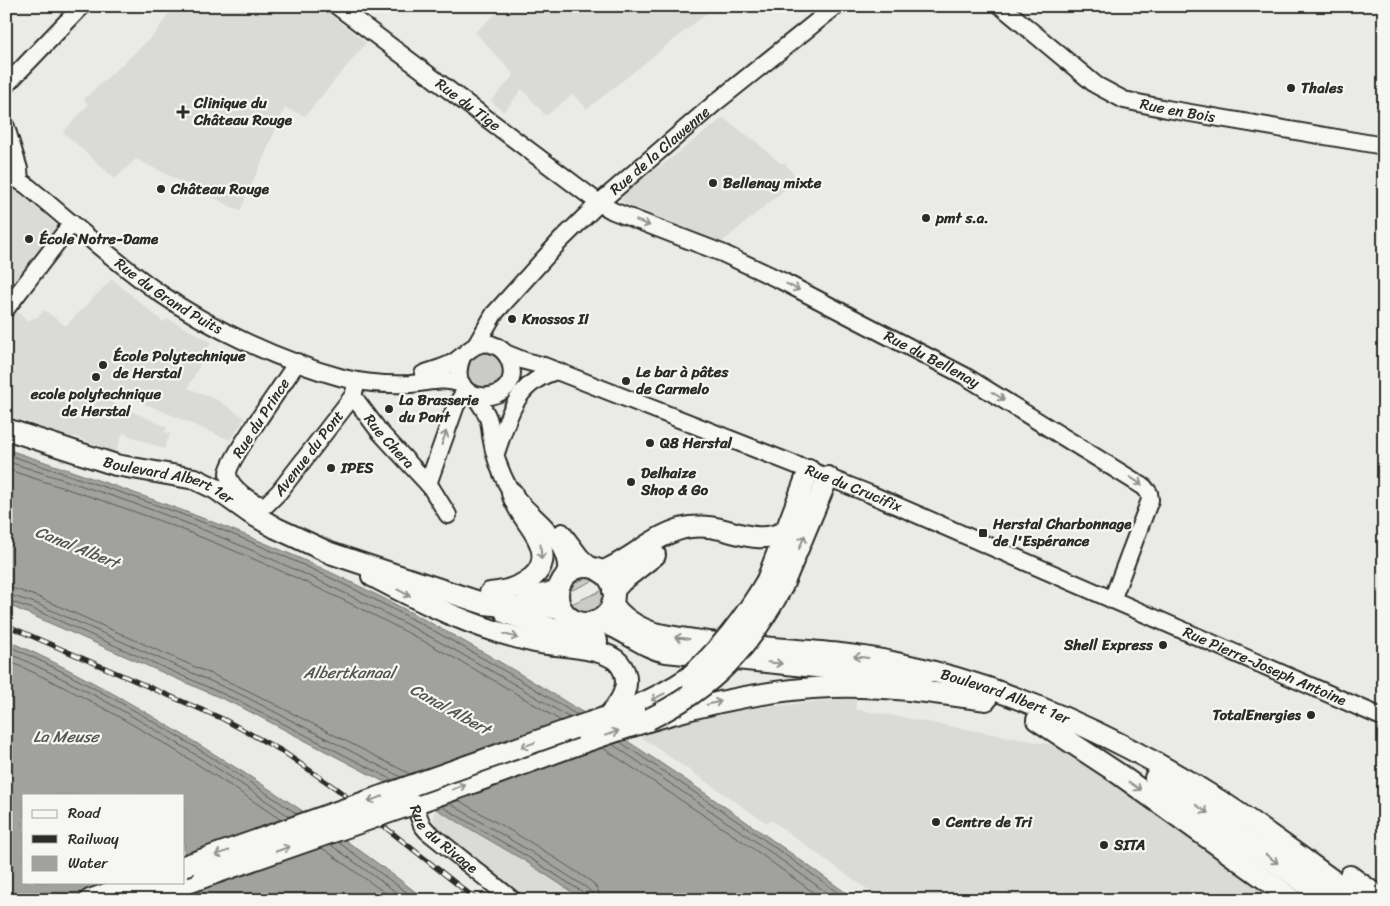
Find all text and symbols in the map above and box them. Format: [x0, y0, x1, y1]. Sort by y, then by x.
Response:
street label: Rue du Tige [430, 71, 507, 138]
place label: Thales [1301, 75, 1344, 101]
marker: Thales [1285, 82, 1297, 94]
place label: Clinique du Château Rouge [193, 90, 293, 133]
street label: Rue en Bois [1138, 91, 1217, 130]
street label: Rue de la Clawenne [603, 99, 716, 202]
marker: Clinique du Château Rouge [176, 105, 190, 119]
place label: Bellenay mixte [723, 170, 822, 196]
place label: Château Rouge [170, 176, 270, 202]
marker: Bellenay mixte [707, 177, 719, 189]
marker: Château Rouge [155, 183, 167, 195]
place label: pmt s.a. [935, 205, 989, 231]
marker: pmt s.a. [920, 212, 932, 224]
one-way arrow [635, 219, 650, 228]
place label: École Notre-Dame [39, 226, 159, 252]
marker: École Notre-Dame [23, 233, 35, 245]
street label: Rue du Grand Puits [109, 251, 228, 342]
one-way arrow [785, 282, 800, 292]
place label: Knossos II [521, 306, 589, 332]
marker: Knossos II [506, 313, 518, 325]
street label: Rue du Bellenay [879, 323, 985, 395]
place label: École Polytechnique de Herstal [113, 343, 246, 386]
marker: École Polytechnique de Herstal [97, 359, 109, 371]
place label: Le bar à pâtes de Carmelo [636, 359, 730, 402]
marker: ecole polytechnique de Herstal [90, 371, 102, 383]
street label: Rue du Prince [225, 372, 297, 463]
marker: Le bar à pâtes de Carmelo [620, 375, 632, 387]
place label: ecole polytechnique de Herstal [30, 381, 161, 424]
place label: La Brasserie du Pont [399, 387, 479, 430]
one-way arrow [990, 391, 1004, 401]
marker: La Brasserie du Pont [383, 403, 395, 415]
street label: Avenue du Pont [267, 404, 351, 503]
street label: Rue Chera [357, 408, 421, 475]
one-way arrow [439, 430, 449, 446]
place label: Q8 Herstal [659, 430, 733, 456]
marker: Q8 Herstal [644, 437, 656, 449]
street label: Boulevard Albert 1er [100, 449, 240, 511]
place label: IPES [340, 455, 374, 481]
street label: Rue du Crucifix [801, 457, 907, 520]
place label: Delhaize Shop & Go [640, 460, 708, 503]
marker: IPES [325, 462, 337, 474]
marker: Delhaize Shop & Go [625, 476, 637, 488]
one-way arrow [1128, 477, 1142, 487]
place label: Herstal Charbonnage de l'Espérance [992, 511, 1132, 554]
water label: Canal Albert [31, 517, 126, 578]
marker: Herstal Charbonnage de l'Espérance [977, 527, 989, 539]
one-way arrow [797, 535, 807, 550]
one-way arrow [536, 543, 545, 559]
one-way arrow [396, 589, 411, 598]
street label: Rue Pierre-Joseph Antoine [1179, 619, 1351, 713]
one-way arrow [502, 632, 518, 641]
place label: Shell Express [1063, 632, 1154, 658]
one-way arrow [674, 633, 690, 643]
marker: Shell Express [1157, 639, 1169, 651]
one-way arrow [853, 652, 869, 662]
water label: Albertkanaal [302, 658, 398, 687]
one-way arrow [767, 659, 783, 668]
street label: Boulevard Albert 1er [938, 661, 1075, 732]
water label: Canal Albert [405, 675, 498, 744]
one-way arrow [651, 693, 666, 702]
one-way arrow [705, 698, 721, 707]
place label: TotalEnergies [1213, 702, 1302, 728]
marker: TotalEnergies [1305, 709, 1317, 721]
water label: La Meuse [33, 722, 101, 751]
one-way arrow [604, 728, 619, 737]
one-way arrow [521, 741, 537, 750]
one-way arrow [1128, 781, 1142, 791]
one-way arrow [451, 782, 466, 791]
legend [22, 794, 185, 884]
one-way arrow [368, 795, 383, 804]
text: Road [68, 800, 101, 826]
street label: Rue du Rivage [402, 801, 484, 880]
one-way arrow [1195, 804, 1209, 814]
place label: Centre de Tri [945, 809, 1033, 835]
marker: Centre de Tri [930, 816, 942, 828]
text: Railway [68, 826, 119, 852]
place label: SITA [1113, 832, 1146, 858]
marker: SITA [1098, 839, 1110, 851]
one-way arrow [275, 844, 290, 853]
one-way arrow [215, 849, 230, 858]
text: Water [68, 850, 108, 876]
one-way arrow [1265, 854, 1279, 864]

